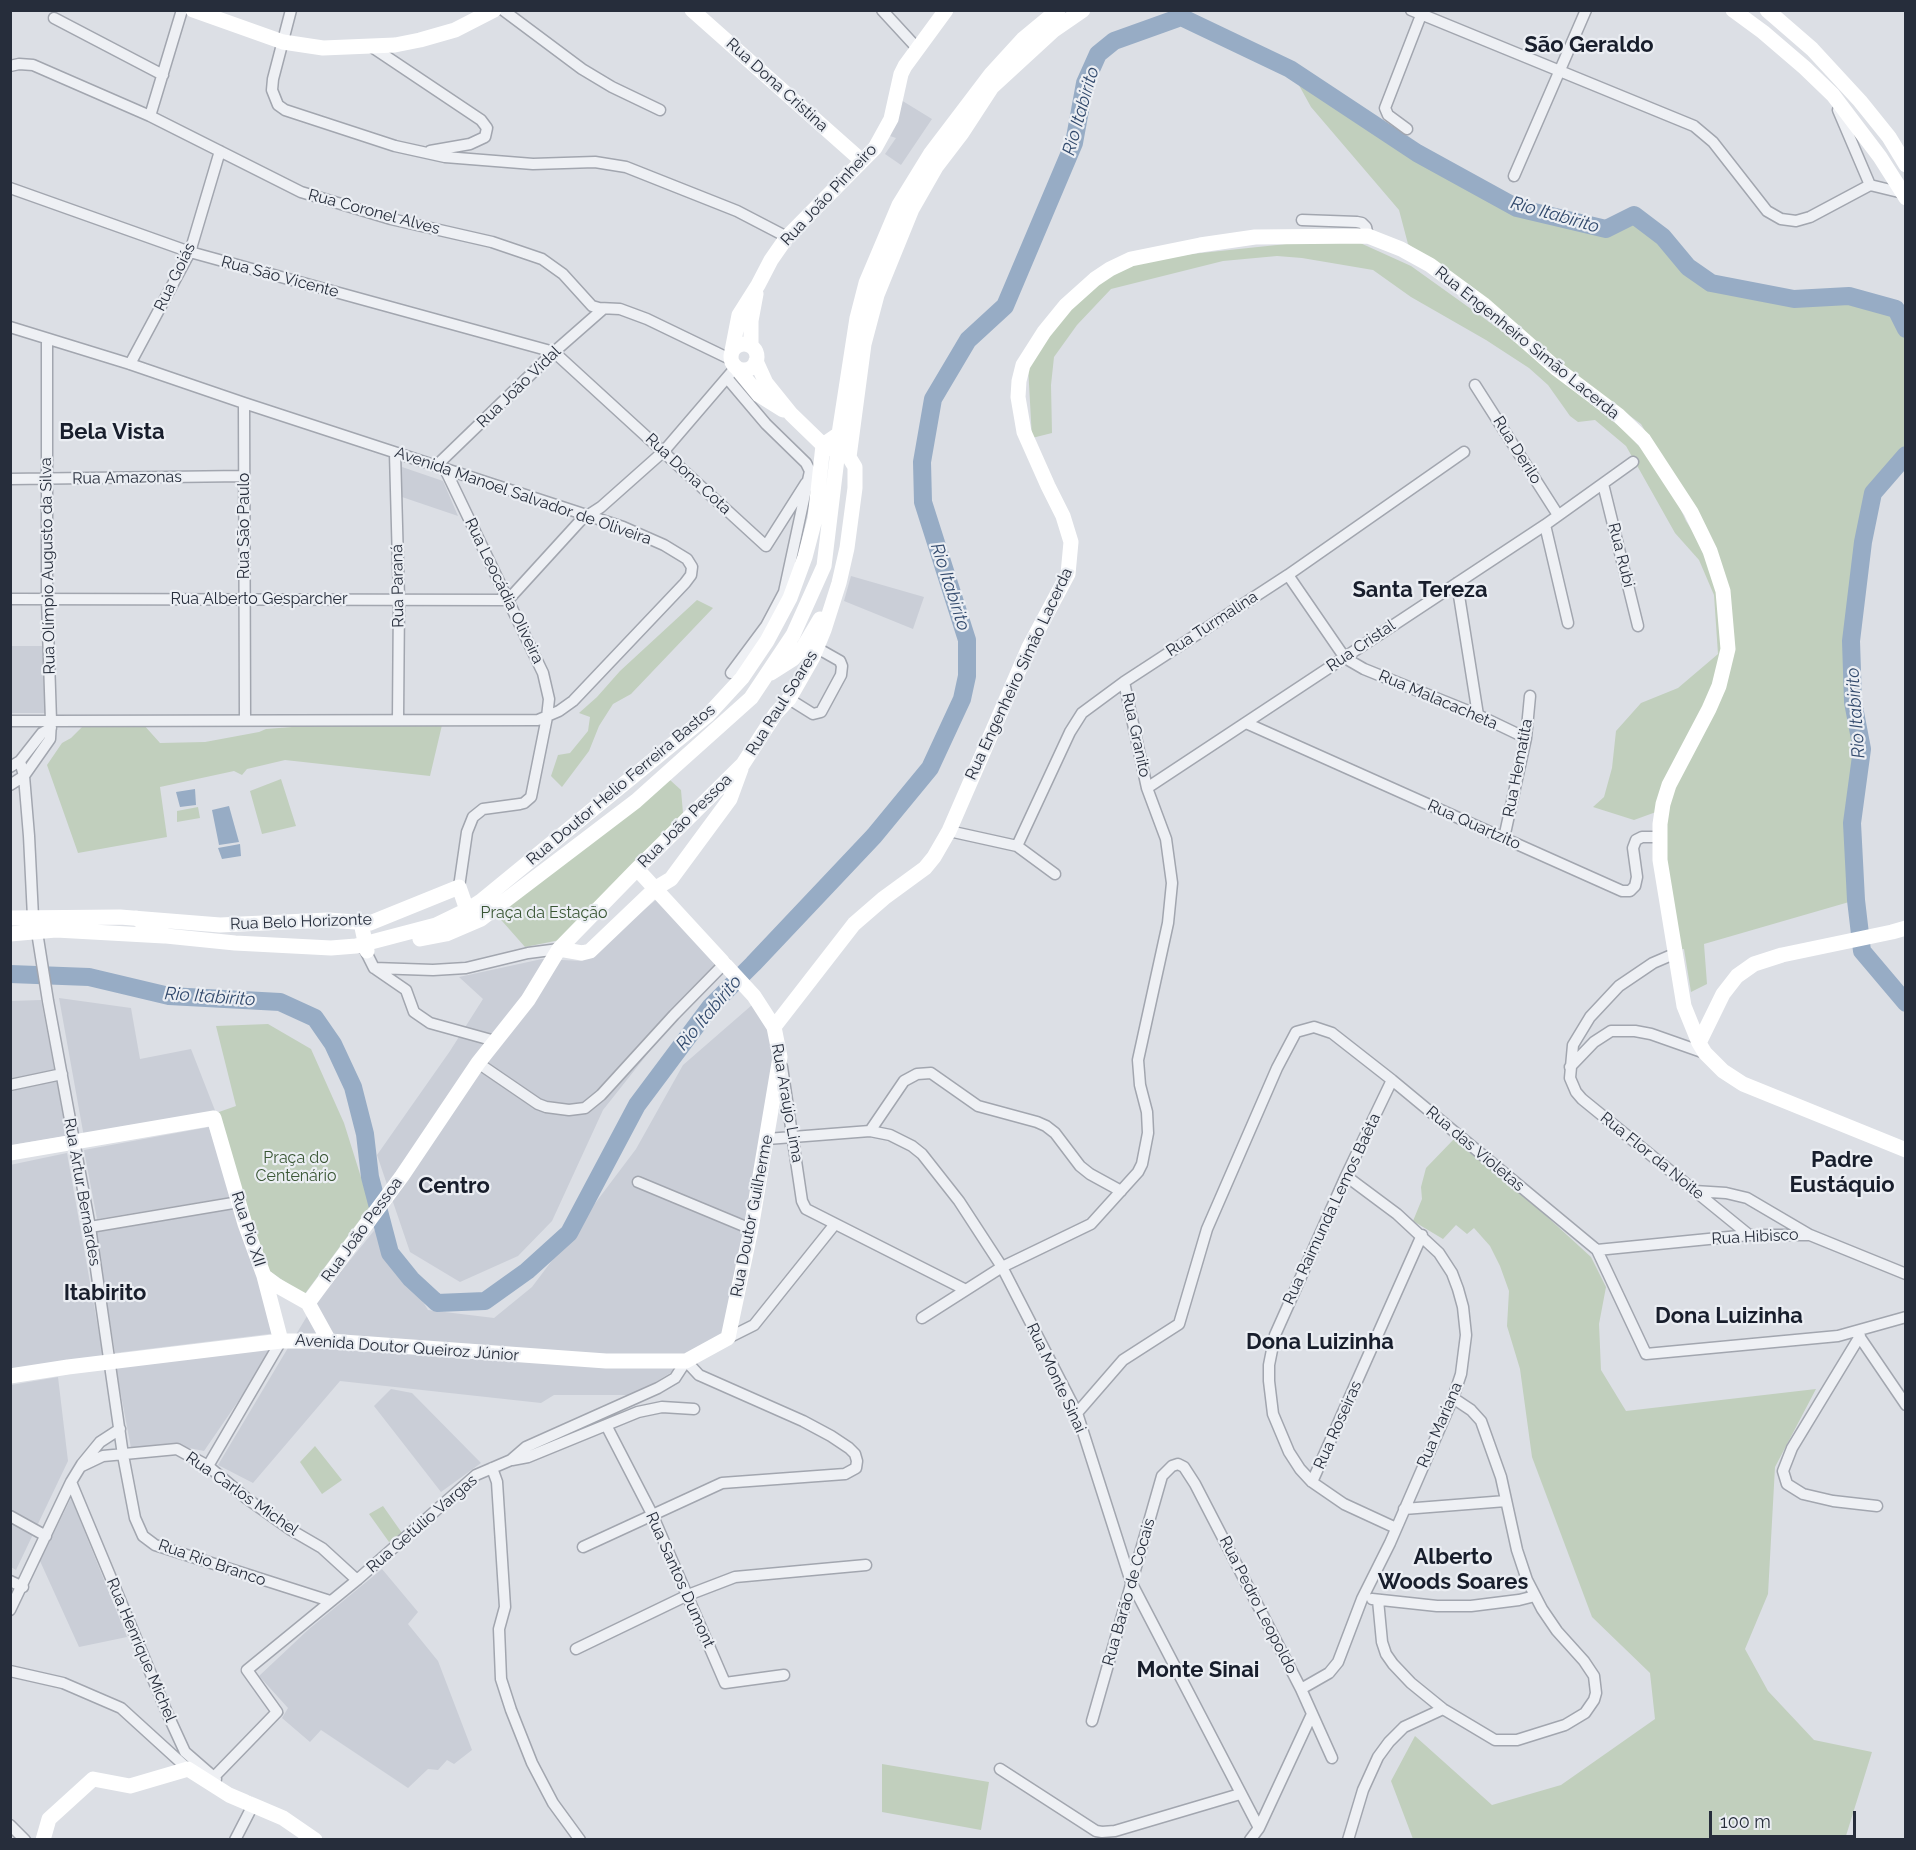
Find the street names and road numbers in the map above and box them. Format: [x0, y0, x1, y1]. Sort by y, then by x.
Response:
street label: Rua Dona Cristina [722, 34, 832, 136]
street label: Rua João Pinheiro [777, 140, 881, 250]
street label: Rua Coronel Alves [306, 185, 442, 239]
street label: Rua Goiás [150, 240, 200, 314]
street label: Rua São Vicente [219, 252, 341, 302]
street label: Rua Engenheiro Simão Lacerda [1431, 263, 1623, 423]
street label: Rua João Vidal [473, 342, 565, 432]
street label: Rua Derilo [1489, 413, 1545, 487]
street label: Rua Dona Cota [641, 429, 735, 519]
street label: Avenida Manoel Salvador de Oliveira [392, 443, 654, 549]
street label: Rua Olímpio Augusto da Silva [37, 457, 59, 675]
street label: Rua Amazonas [72, 467, 182, 489]
street label: Rua São Paulo [234, 473, 254, 579]
street label: Rua Leocádia Oliveira [460, 515, 548, 667]
street label: Rua Rubi [1604, 521, 1638, 589]
street label: Rua Paraná [388, 544, 408, 628]
street label: Rua Engenheiro Simão Lacerda [961, 565, 1077, 783]
street label: Rua Turmalina [1163, 587, 1261, 661]
street label: Rua Alberto Gesparcher [170, 589, 348, 609]
street label: Rua Cristal [1323, 616, 1399, 676]
street label: Rua Raul Soares [742, 647, 822, 759]
street label: Rua Malacacheta [1376, 666, 1500, 734]
street label: Rua Granito [1118, 691, 1154, 779]
street label: Rua Doutor Helio Ferreira Bastos [523, 700, 719, 870]
street label: Rua Hematita [1499, 717, 1537, 819]
street label: Rua João Pessoa [634, 770, 736, 872]
street label: Rua Quartzito [1424, 796, 1524, 854]
street label: Rua Belo Horizonte [230, 910, 372, 934]
street label: Rua Araújo Lima [767, 1042, 807, 1164]
street label: Rua das Violetas [1422, 1102, 1528, 1196]
street label: Rua Flor da Noite [1596, 1108, 1708, 1204]
street label: Rua Raimunda Lemos Baêta [1279, 1110, 1385, 1308]
street label: Rua Artur Bernardes [60, 1117, 104, 1267]
street label: Rua Doutor Guilherme [727, 1133, 777, 1299]
street label: Rua João Pessoa [318, 1174, 406, 1286]
street label: Rua Pio XII [227, 1189, 269, 1269]
street label: Rua Hibisco [1711, 1225, 1799, 1249]
street label: Rua Monte Sinai [1022, 1320, 1090, 1436]
street label: Avenida Doutor Queiroz Júnior [294, 1331, 520, 1365]
street label: Rua Roseiras [1310, 1378, 1366, 1472]
street label: Rua Mariana [1413, 1379, 1467, 1471]
street label: Rua Carlos Michel [182, 1448, 302, 1540]
street label: Rua Getúlio Vargas [363, 1471, 481, 1577]
street label: Rua Santos Dumont [641, 1509, 719, 1651]
street label: Rua Barão de Cocais [1099, 1516, 1159, 1668]
street label: Rua Pedro Leopoldo [1215, 1533, 1301, 1677]
street label: Rua Rio Branco [156, 1536, 268, 1590]
street label: Rua Henrique Michel [102, 1575, 180, 1725]

